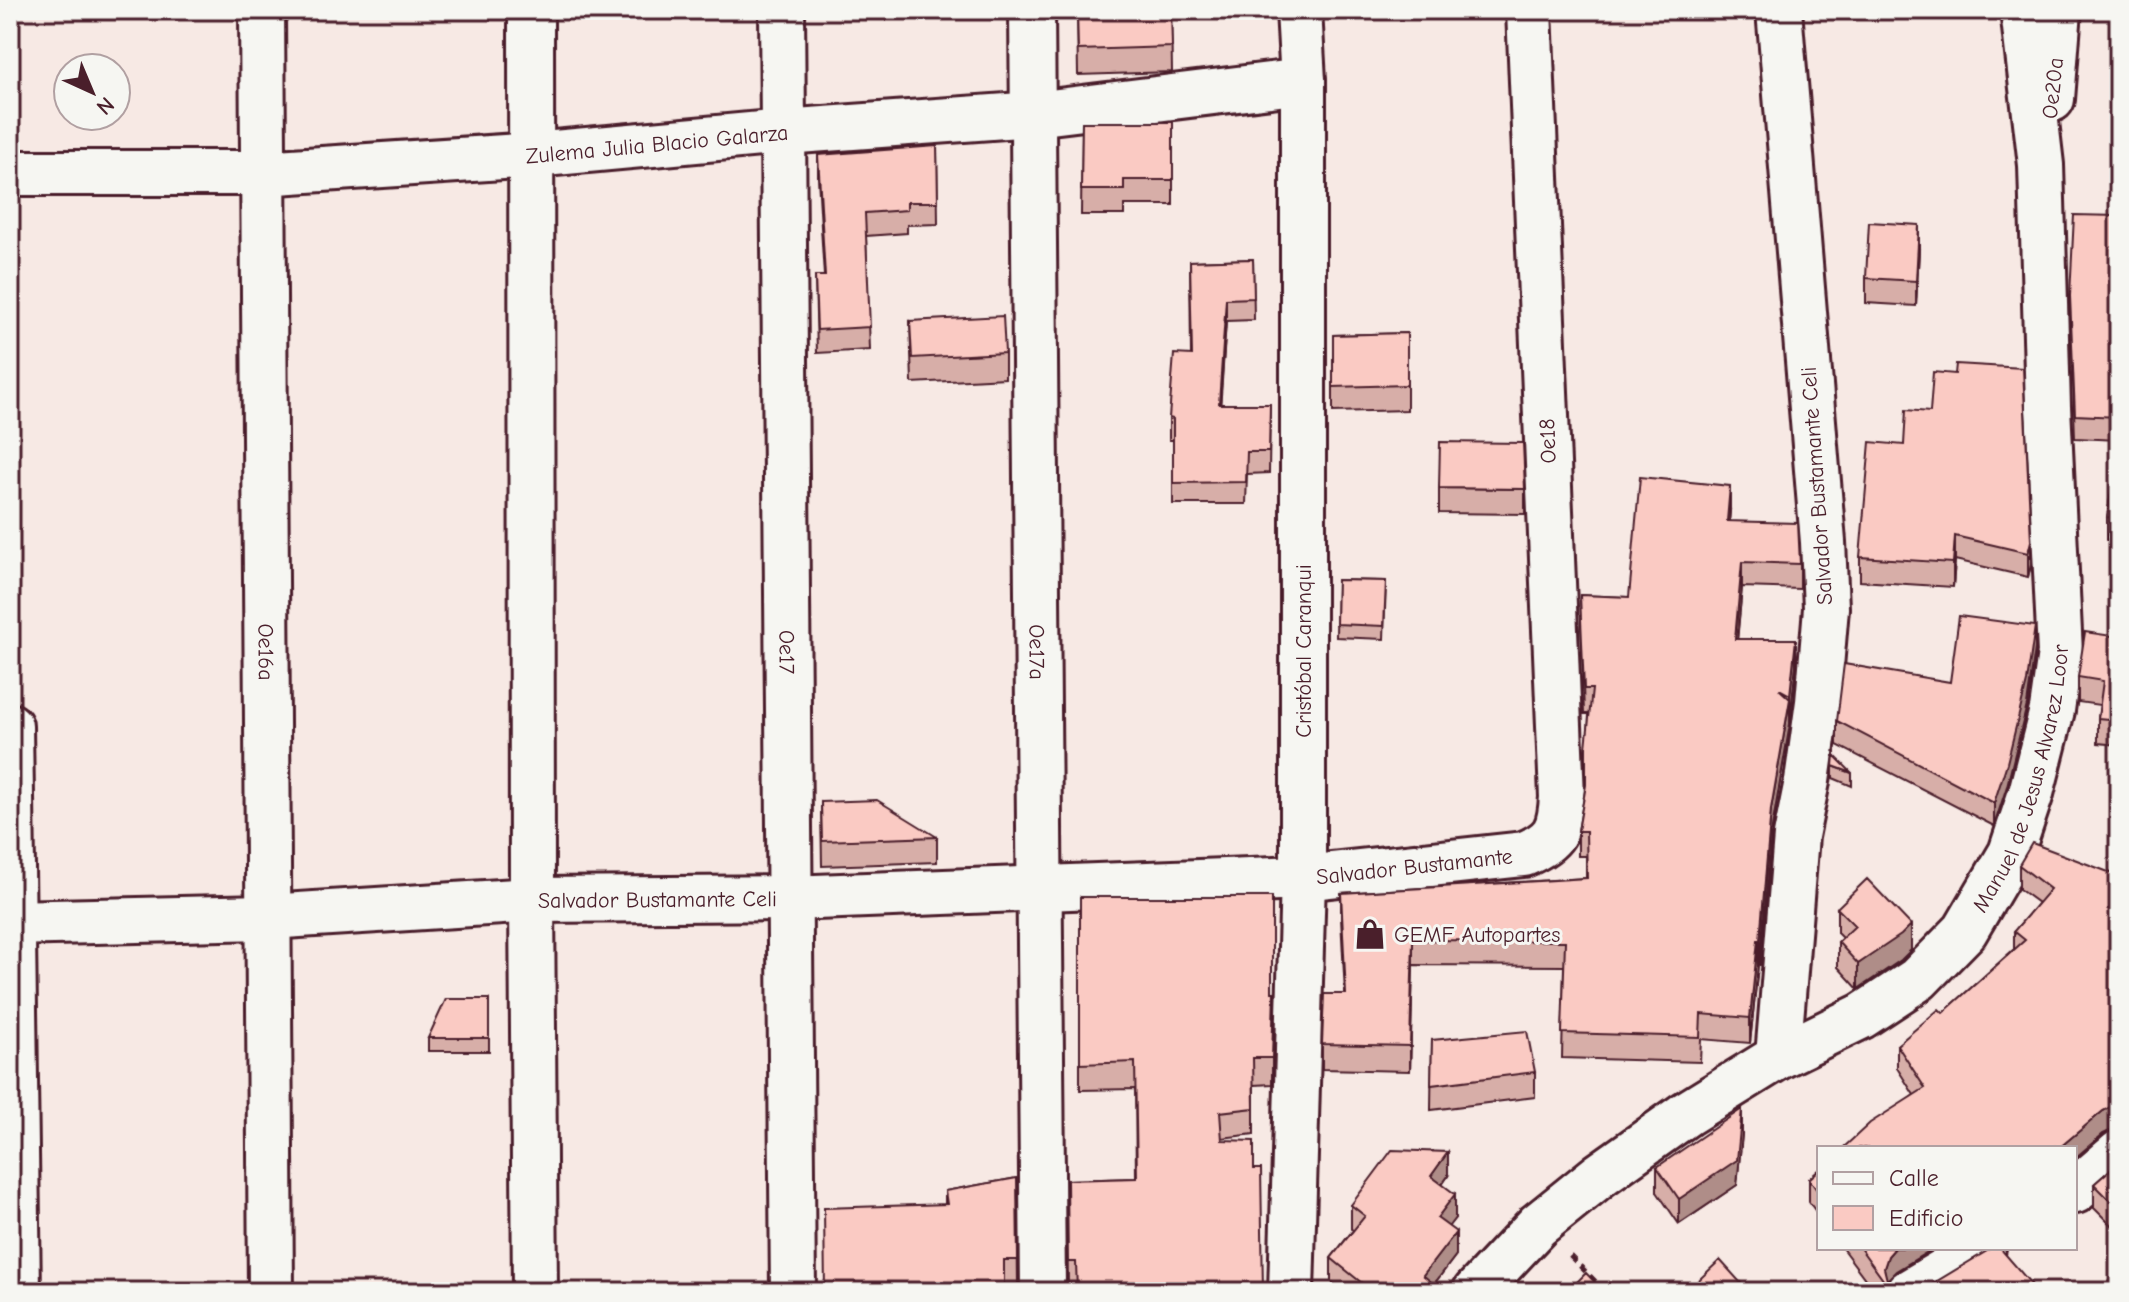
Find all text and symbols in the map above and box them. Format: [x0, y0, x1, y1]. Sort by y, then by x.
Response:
north arrow [52, 52, 132, 132]
street label: Oe20a [2037, 56, 2069, 120]
text: N [91, 91, 119, 120]
street label: Zulema Julia Blacio Galarza [525, 120, 789, 169]
street label: Salvador Bustamante Celi [1796, 366, 1838, 606]
street label: Oe18 [1534, 418, 1562, 464]
street label: Cristóbal Caranqui [1291, 564, 1317, 738]
street label: Oe16a [252, 623, 279, 681]
street label: Oe17a [1023, 624, 1050, 680]
street label: Oe17 [773, 630, 800, 675]
street label: Manuel de Jesus Alvarez Loor [1967, 643, 2074, 917]
street label: Salvador Bustamante [1315, 843, 1514, 890]
street label: Salvador Bustamante Celi [538, 886, 777, 914]
shop icon: GEMF Autopartes [1353, 917, 1387, 951]
place label: GEMF Autopartes [1394, 922, 1560, 948]
legend [1817, 1146, 2077, 1250]
text: Calle [1889, 1164, 1939, 1192]
text: Edificio [1889, 1204, 1964, 1232]

